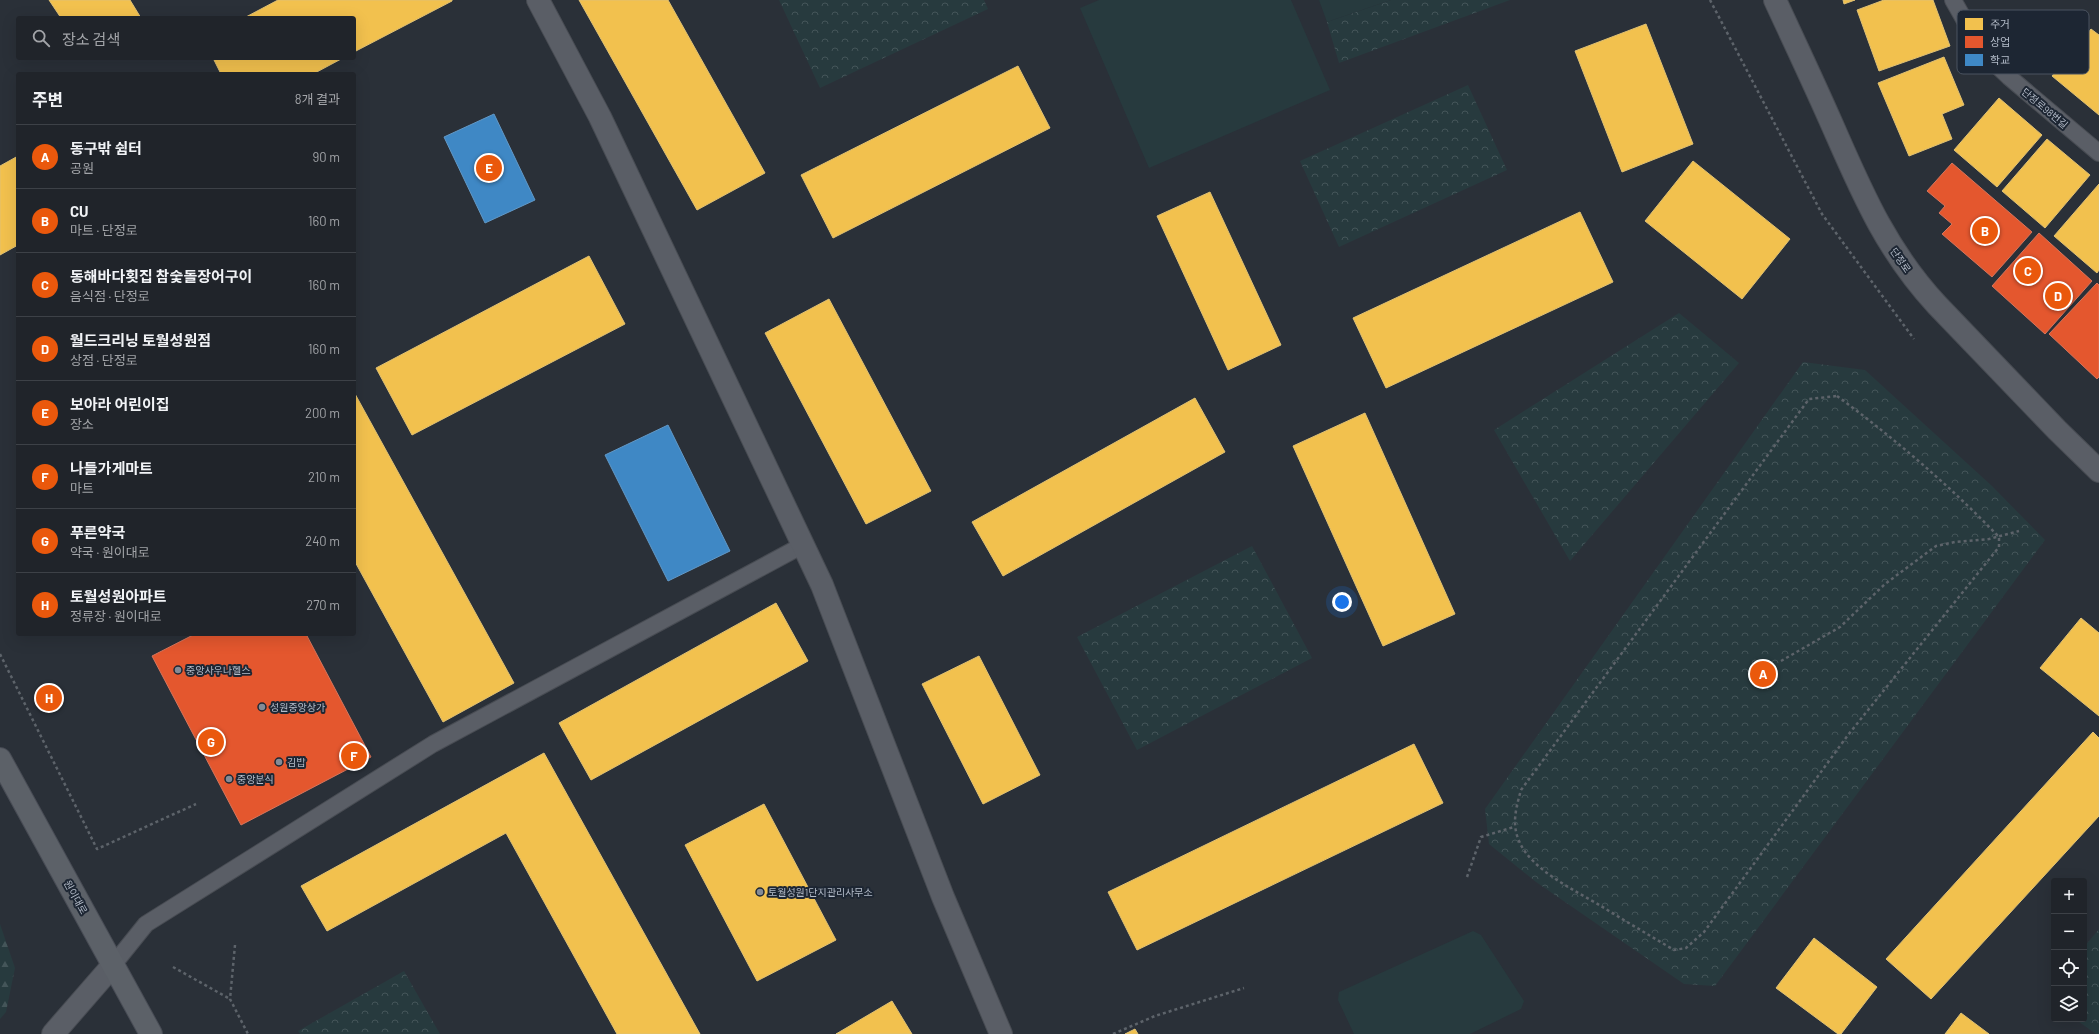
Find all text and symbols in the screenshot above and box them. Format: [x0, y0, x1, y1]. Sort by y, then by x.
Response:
legend [1957, 10, 2089, 74]
search box [16, 16, 356, 60]
text: 주거 [1990, 17, 2010, 30]
icon: search [30, 27, 52, 49]
text: 장소 검색 [62, 30, 120, 48]
text: 상업 [1990, 35, 2010, 48]
text: 학교 [1990, 53, 2010, 66]
street label: 단정로98번길 [2020, 85, 2070, 131]
text: 주변 [32, 89, 63, 109]
text: 8개 결과 [295, 91, 340, 107]
text: 동구밖 쉼터 [70, 139, 142, 157]
text: A [41, 149, 49, 165]
text: 90 m [313, 149, 340, 165]
pin: E [476, 153, 502, 183]
text: 공원 [70, 160, 94, 176]
text: CU [70, 202, 89, 220]
text: B [41, 213, 49, 229]
text: 160 m [308, 213, 340, 229]
pin: B [1972, 216, 1998, 246]
text: 마트 · 단정로 [70, 222, 138, 238]
street label: 단정로 [1888, 245, 1914, 275]
pin: C [2015, 256, 2041, 286]
text: 동해바다횟집 참숯돌장어구이 [70, 267, 252, 285]
text: C [41, 277, 49, 293]
text: 160 m [308, 277, 340, 293]
pin: D [2045, 281, 2071, 311]
text: 음식점 · 단정로 [70, 288, 150, 304]
text: 월드크리닝 토월성원점 [70, 331, 211, 349]
text: D [41, 341, 49, 357]
text: 160 m [308, 341, 340, 357]
text: 상점 · 단정로 [70, 352, 138, 368]
text: 보아라 어린이집 [70, 395, 170, 413]
text: E [41, 405, 49, 421]
text: 200 m [305, 405, 340, 421]
text: 장소 [70, 416, 94, 432]
text: 나들가게마트 [70, 459, 153, 477]
text: F [41, 469, 49, 485]
text: 210 m [308, 469, 340, 485]
text: 마트 [70, 480, 94, 496]
text: 푸른약국 [70, 523, 125, 541]
text: G [41, 533, 49, 549]
text: 240 m [305, 533, 340, 549]
text: 약국 · 원이대로 [70, 544, 150, 560]
text: 토월성원아파트 [70, 587, 167, 605]
your location [1332, 592, 1352, 612]
text: H [41, 597, 49, 613]
text: 270 m [306, 597, 340, 613]
text: 정류장 · 원이대로 [70, 608, 162, 624]
pin: A [1750, 659, 1776, 689]
place label: 중앙사우나헬스 [186, 664, 250, 676]
marker: 중앙사우나헬스 [173, 665, 183, 675]
pin: H [36, 683, 62, 713]
place label: 성원중앙상가 [270, 701, 325, 713]
marker: 성원중앙상가 [257, 702, 267, 712]
pin: G [198, 727, 224, 757]
pin: F [341, 741, 367, 771]
place label: 김밥 [287, 756, 306, 768]
marker: 김밥 [274, 757, 284, 767]
place label: 중앙분식 [237, 773, 274, 785]
marker: 중앙분식 [224, 774, 234, 784]
street label: 원이대로 [62, 878, 90, 916]
map controls [2051, 878, 2087, 1022]
button: + [2051, 878, 2087, 914]
place label: 토월성원1단지관리사무소 [768, 886, 873, 898]
marker: 토월성원1단지관리사무소 [755, 887, 765, 897]
button: − [2051, 914, 2087, 950]
button: locate [2051, 950, 2087, 986]
button: layers [2051, 986, 2087, 1022]

